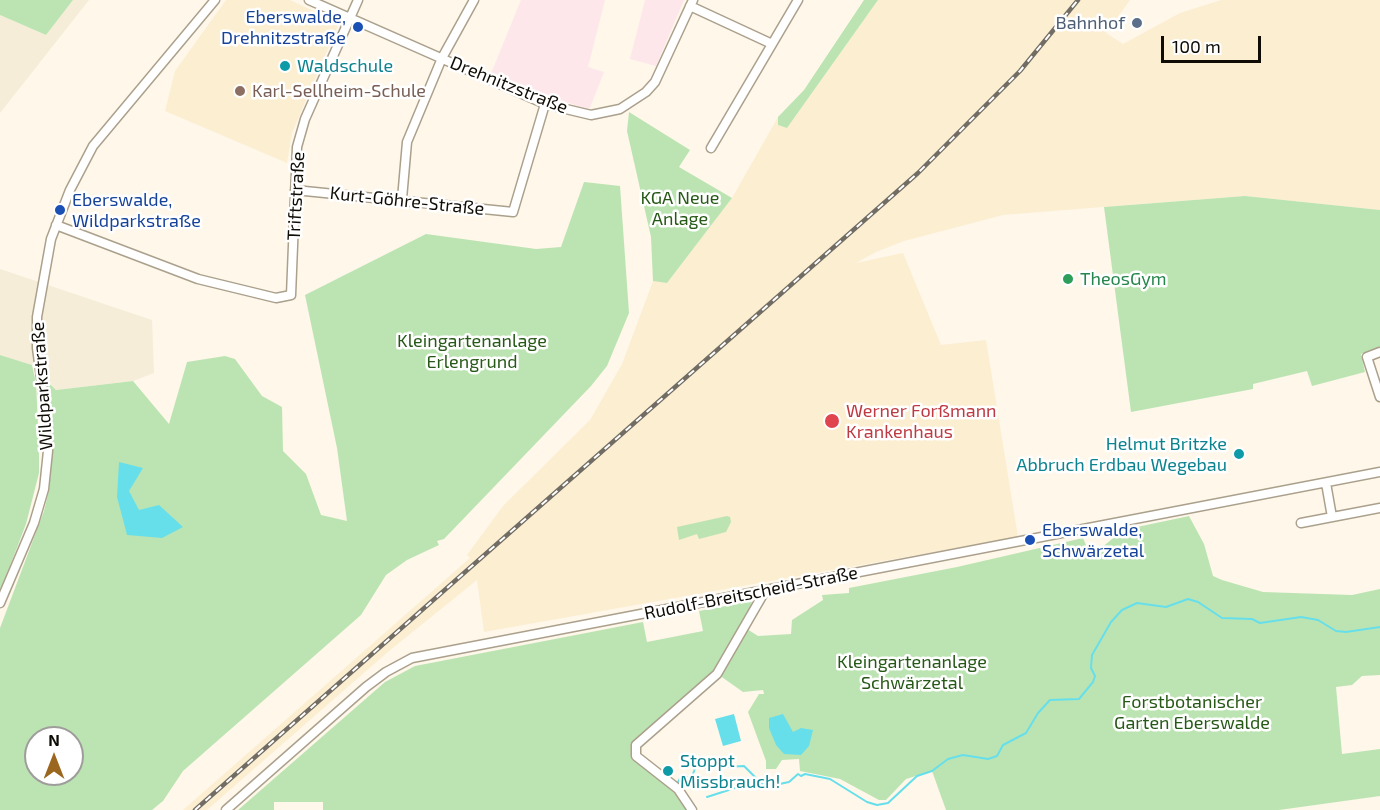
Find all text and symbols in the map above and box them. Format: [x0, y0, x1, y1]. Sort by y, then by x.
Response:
place label: Eberswalde, Drehnitzstraße [221, 6, 346, 48]
place label: Bahnhof [1056, 12, 1125, 34]
marker: Bahnhof [1130, 16, 1144, 30]
marker: Eberswalde, Drehnitzstraße [351, 20, 365, 34]
scale bar [1164, 24, 1264, 62]
text: 100 m [1172, 35, 1221, 57]
street label: Drehnitzstraße [447, 52, 571, 118]
place label: Waldschule [297, 55, 393, 77]
marker: Waldschule [278, 59, 292, 73]
place label: Karl-Sellheim-Schule [252, 80, 426, 102]
marker: Karl-Sellheim-Schule [233, 84, 247, 98]
street label: Triftstraße [283, 151, 309, 241]
street label: Kurt-Göhre-Straße [329, 182, 485, 220]
park label: KGA Neue Anlage [640, 187, 720, 230]
place label: Eberswalde, Wildparkstraße [72, 189, 201, 232]
marker: Eberswalde, Wildparkstraße [53, 203, 67, 217]
place label: TheosGym [1080, 268, 1167, 290]
marker: TheosGym [1061, 272, 1075, 286]
street label: Wildparkstraße [27, 321, 57, 451]
park label: Kleingartenanlage Erlengrund [397, 330, 547, 372]
place label: Werner Forßmann Krankenhaus [846, 400, 997, 442]
marker: Werner Forßmann Krankenhaus [823, 412, 841, 430]
place label: Helmut Britzke Abbruch Erdbau Wegebau [1016, 433, 1227, 476]
marker: Helmut Britzke Abbruch Erdbau Wegebau [1232, 447, 1246, 461]
place label: Eberswalde, Schwärzetal [1042, 519, 1144, 562]
marker: Eberswalde, Schwärzetal [1023, 533, 1037, 547]
street label: Rudolf-Breitscheid-Straße [642, 562, 860, 624]
park label: Kleingartenanlage Schwärzetal [837, 651, 987, 694]
park label: Forstbotanischer Garten Eberswalde [1114, 691, 1270, 734]
north arrow [24, 726, 84, 786]
text: N [48, 730, 60, 749]
place label: Stoppt Missbrauch! [680, 750, 780, 792]
marker: Stoppt Missbrauch! [661, 764, 675, 778]

